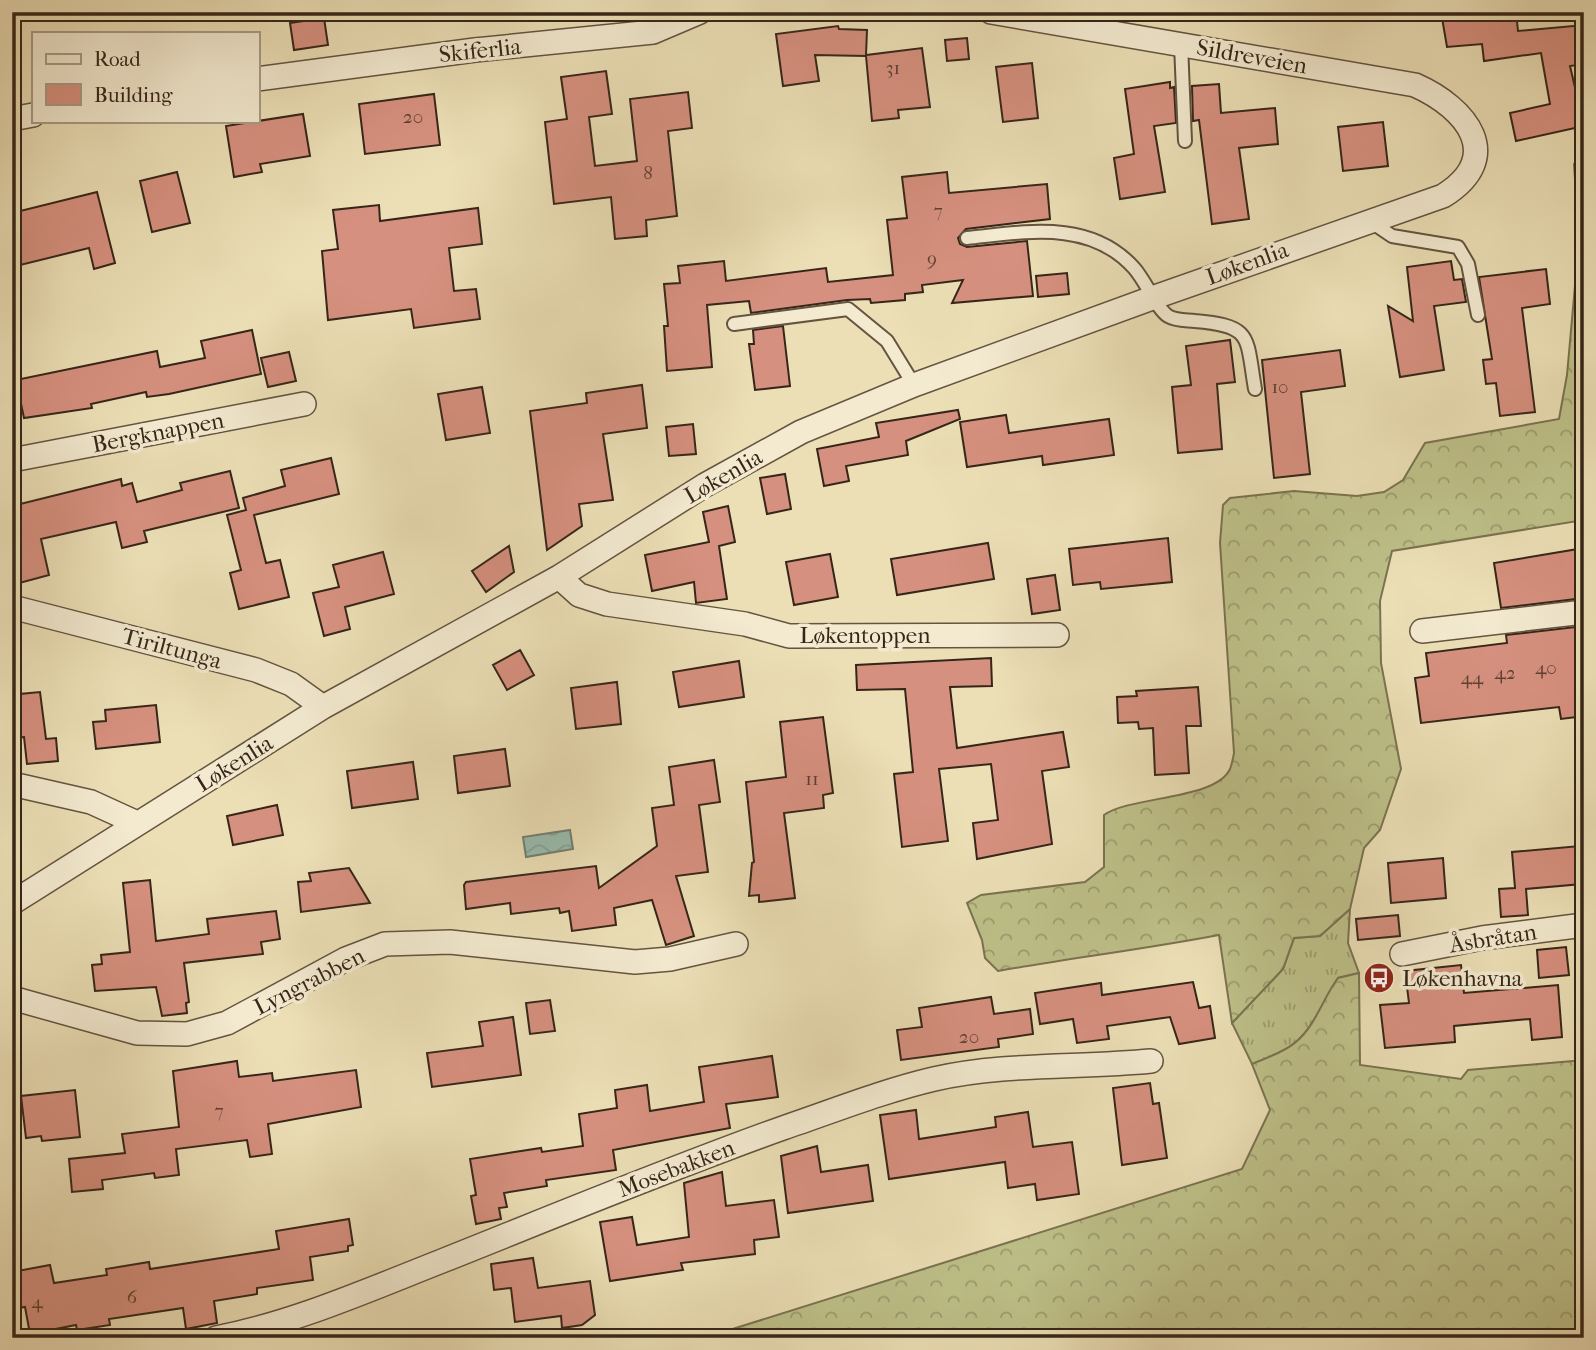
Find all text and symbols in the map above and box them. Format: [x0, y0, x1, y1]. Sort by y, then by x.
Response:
legend [32, 32, 259, 122]
street label: Skiferlia [438, 33, 523, 68]
street label: Sildreveien [1194, 33, 1310, 80]
text: Road [94, 47, 141, 71]
house number: 31 [886, 57, 900, 79]
text: Building [94, 83, 173, 107]
house number: 20 [403, 106, 423, 128]
house number: 8 [643, 162, 653, 184]
house number: 7 [933, 200, 943, 222]
street label: Løkenlia [1202, 236, 1292, 291]
house number: 9 [927, 248, 937, 270]
house number: 10 [1271, 376, 1289, 398]
street label: Bergknappen [90, 406, 227, 459]
street label: Løkenlia [679, 443, 767, 510]
street label: Tiriltunga [119, 622, 225, 675]
street label: Løkentoppen [799, 622, 931, 649]
house number: 40 [1535, 657, 1557, 679]
house number: 42 [1495, 662, 1516, 684]
house number: 44 [1461, 667, 1484, 689]
street label: Løkenlia [191, 729, 278, 798]
house number: 11 [805, 768, 819, 790]
street label: Åsbråtan [1447, 918, 1539, 959]
street label: Lyngrabben [249, 942, 370, 1021]
bus stop icon: Løkenhavna [1362, 961, 1396, 995]
place label: Løkenhavna [1402, 965, 1523, 992]
house number: 20 [959, 1026, 979, 1048]
house number: 7 [214, 1100, 224, 1122]
street label: Mosebakken [614, 1134, 739, 1203]
house number: 6 [127, 1286, 138, 1308]
house number: 4 [31, 1291, 43, 1313]

